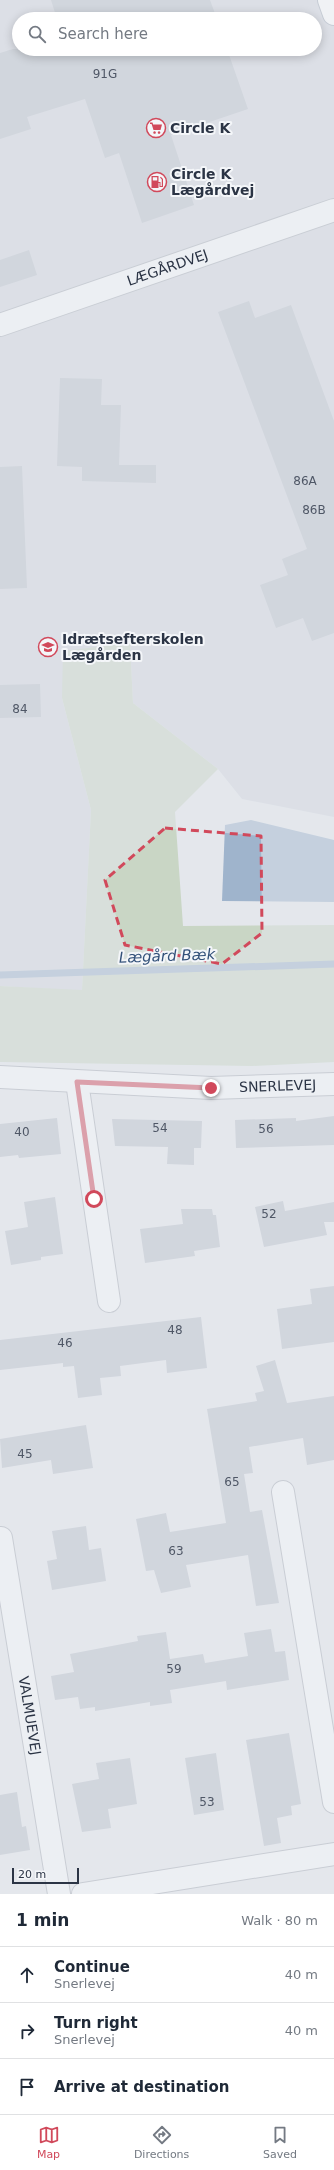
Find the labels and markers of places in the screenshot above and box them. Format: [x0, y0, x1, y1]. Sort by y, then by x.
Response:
supermarket icon: Circle K [145, 117, 167, 139]
place label: Circle K [170, 120, 231, 136]
place label: Circle K Lægårdvej [171, 166, 254, 198]
fuel station icon: Circle K Lægårdvej [146, 171, 168, 193]
place label: Idrætsefterskolen Lægården [62, 631, 204, 663]
school or university icon: Idrætsefterskolen Lægården [37, 636, 59, 658]

